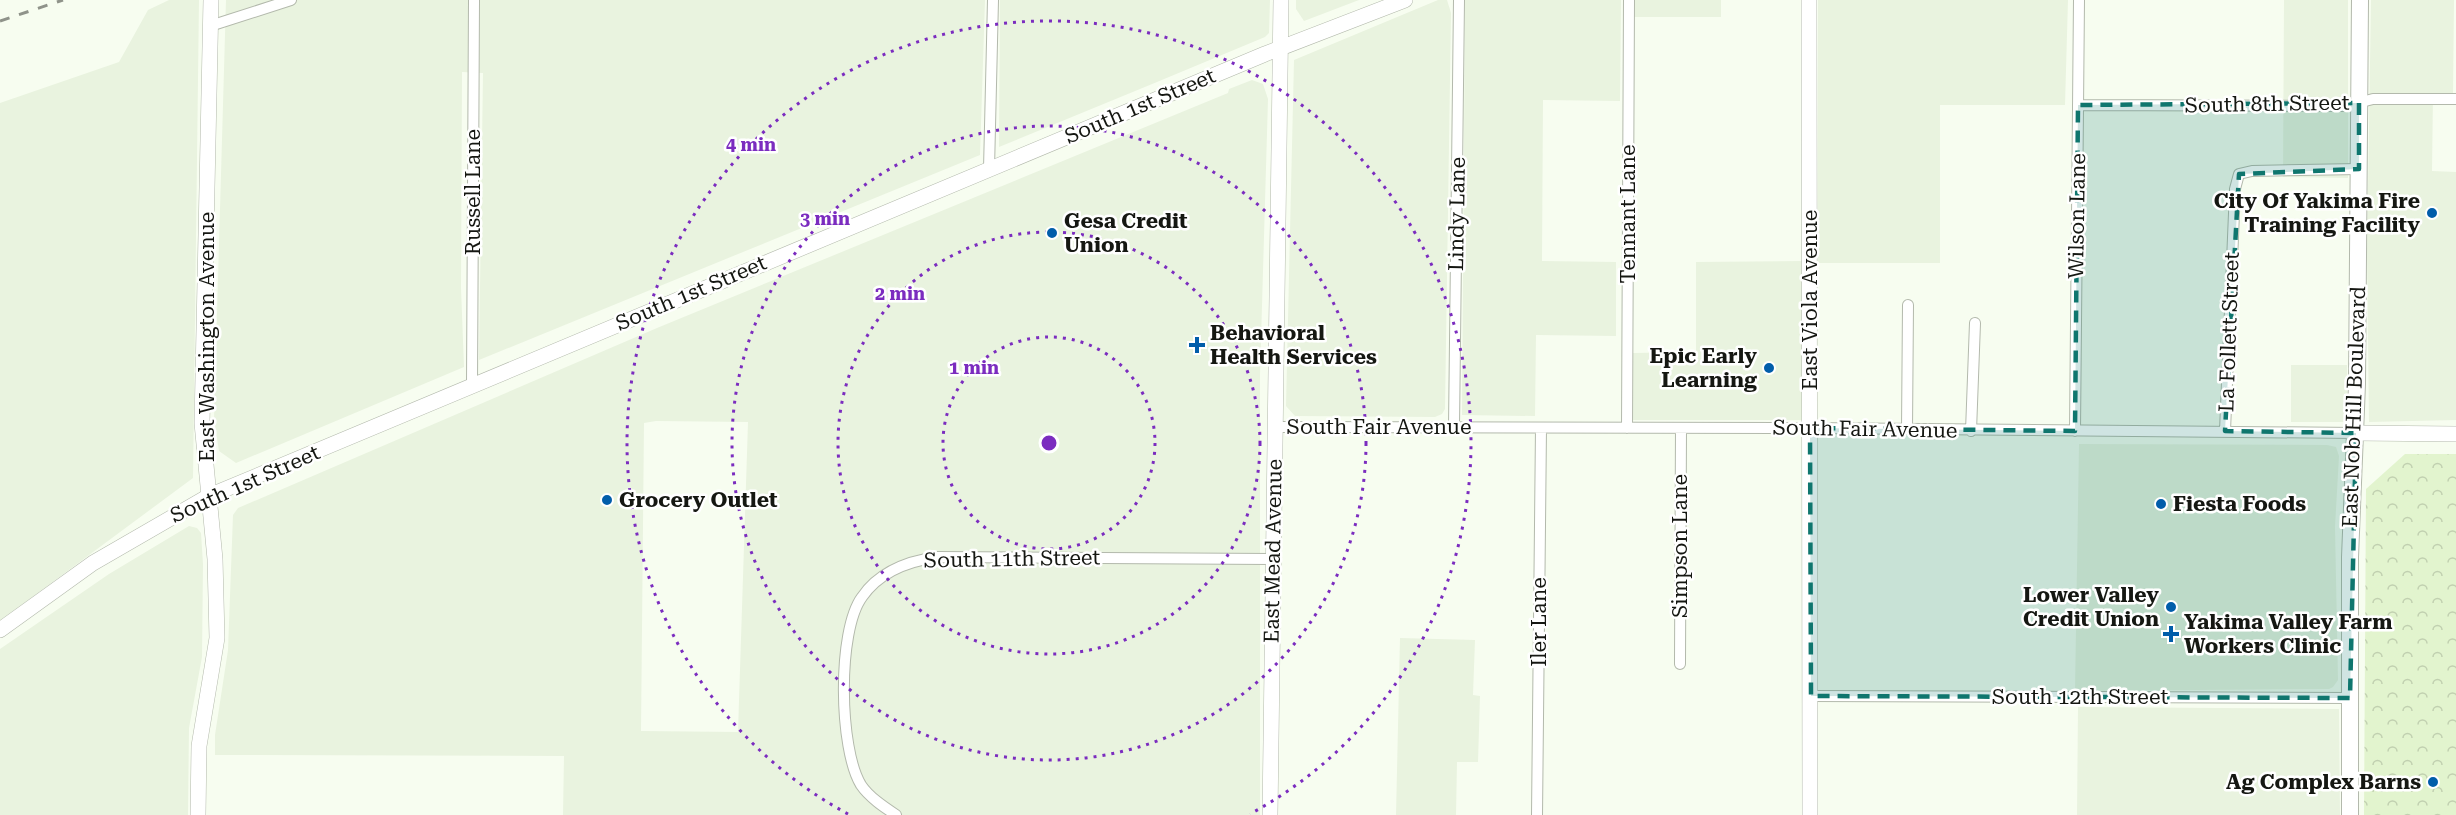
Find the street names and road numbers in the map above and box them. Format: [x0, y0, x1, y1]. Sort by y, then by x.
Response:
street label: South 1st Street [1061, 63, 1219, 149]
street label: South 8th Street [2184, 91, 2350, 117]
street label: Russell Lane [461, 129, 485, 255]
street label: Tennant Lane [1616, 144, 1640, 284]
street label: Wilson Lane [2064, 153, 2090, 279]
street label: Lindy Lane [1444, 157, 1470, 271]
street label: East Viola Avenue [1798, 210, 1822, 390]
street label: East Washington Avenue [195, 212, 219, 462]
street label: South 1st Street [612, 250, 770, 336]
street label: La Follett Street [2214, 251, 2244, 413]
street label: East Nob Hill Boulevard [2338, 285, 2370, 528]
street label: South Fair Avenue [1287, 415, 1471, 439]
street label: South Fair Avenue [1772, 415, 1958, 443]
street label: South 1st Street [166, 440, 324, 528]
street label: East Mead Avenue [1259, 459, 1287, 643]
street label: Simpson Lane [1668, 474, 1692, 618]
street label: South 11th Street [924, 545, 1101, 573]
street label: Iler Lane [1527, 577, 1551, 667]
street label: South 12th Street [1992, 685, 2168, 709]

